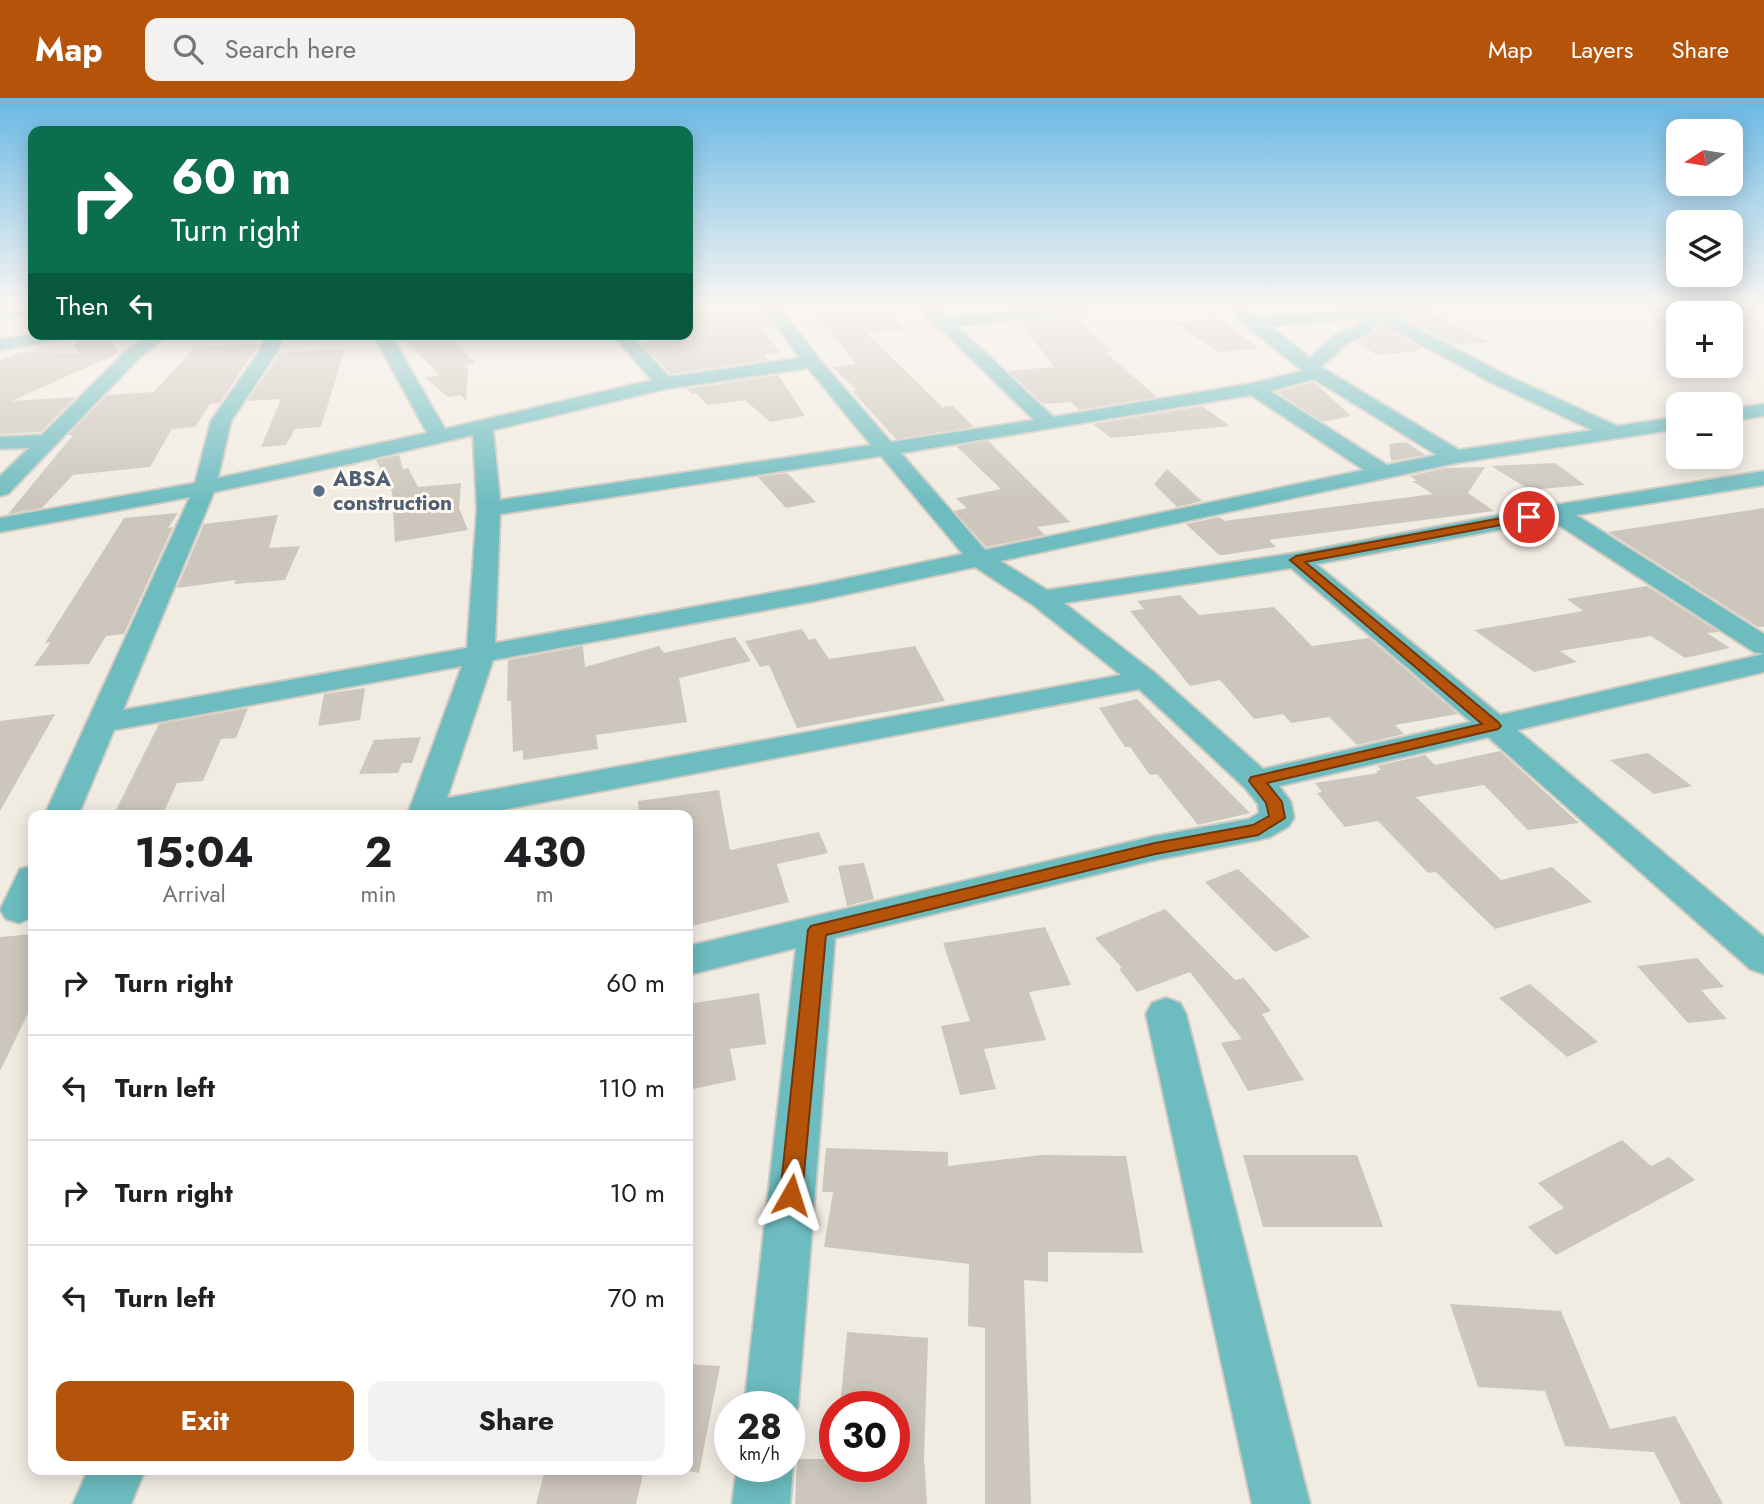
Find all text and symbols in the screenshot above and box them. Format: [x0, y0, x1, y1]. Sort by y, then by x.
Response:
search box [145, 18, 635, 81]
text: Map [35, 26, 103, 73]
icon: search [169, 30, 207, 68]
text: Search here [225, 30, 356, 68]
text: Map [1488, 32, 1533, 67]
text: Layers [1571, 32, 1633, 67]
text: Share [1671, 32, 1729, 67]
north arrow [1666, 119, 1743, 196]
map controls [1666, 119, 1743, 469]
text: 60 m [171, 142, 291, 212]
icon: right [56, 154, 147, 245]
text: Turn right [171, 207, 300, 253]
button: layers [1666, 210, 1743, 287]
text: Then [56, 287, 109, 325]
icon: left [123, 287, 161, 325]
button: + [1666, 301, 1743, 378]
button: − [1666, 392, 1743, 469]
place label: ABSA construction [332, 464, 452, 518]
marker: ABSA construction [311, 483, 327, 499]
pin [1499, 487, 1559, 547]
icon: arrive [1510, 498, 1548, 536]
text: 15:04 [135, 822, 254, 883]
text: 2 [365, 822, 392, 883]
text: 430 [503, 822, 586, 883]
text: Arrival [163, 877, 226, 911]
text: min [360, 877, 396, 911]
text: m [536, 877, 554, 911]
icon: right [56, 964, 94, 1002]
text: Turn right [115, 964, 233, 1002]
text: 60 m [606, 964, 665, 1002]
icon: left [56, 1069, 94, 1107]
text: Turn left [115, 1069, 215, 1107]
text: 110 m [598, 1069, 665, 1107]
position arrow [754, 1158, 828, 1232]
icon: right [56, 1174, 94, 1212]
text: Turn right [115, 1174, 233, 1212]
text: 10 m [610, 1174, 665, 1212]
icon: left [56, 1279, 94, 1317]
text: Turn left [115, 1279, 215, 1317]
text: 70 m [608, 1279, 665, 1317]
button: Exit [56, 1381, 354, 1461]
button: Share [368, 1381, 665, 1461]
speed limit sign: 30 [819, 1391, 910, 1482]
text: 28 [737, 1402, 782, 1452]
text: km/h [739, 1441, 780, 1467]

